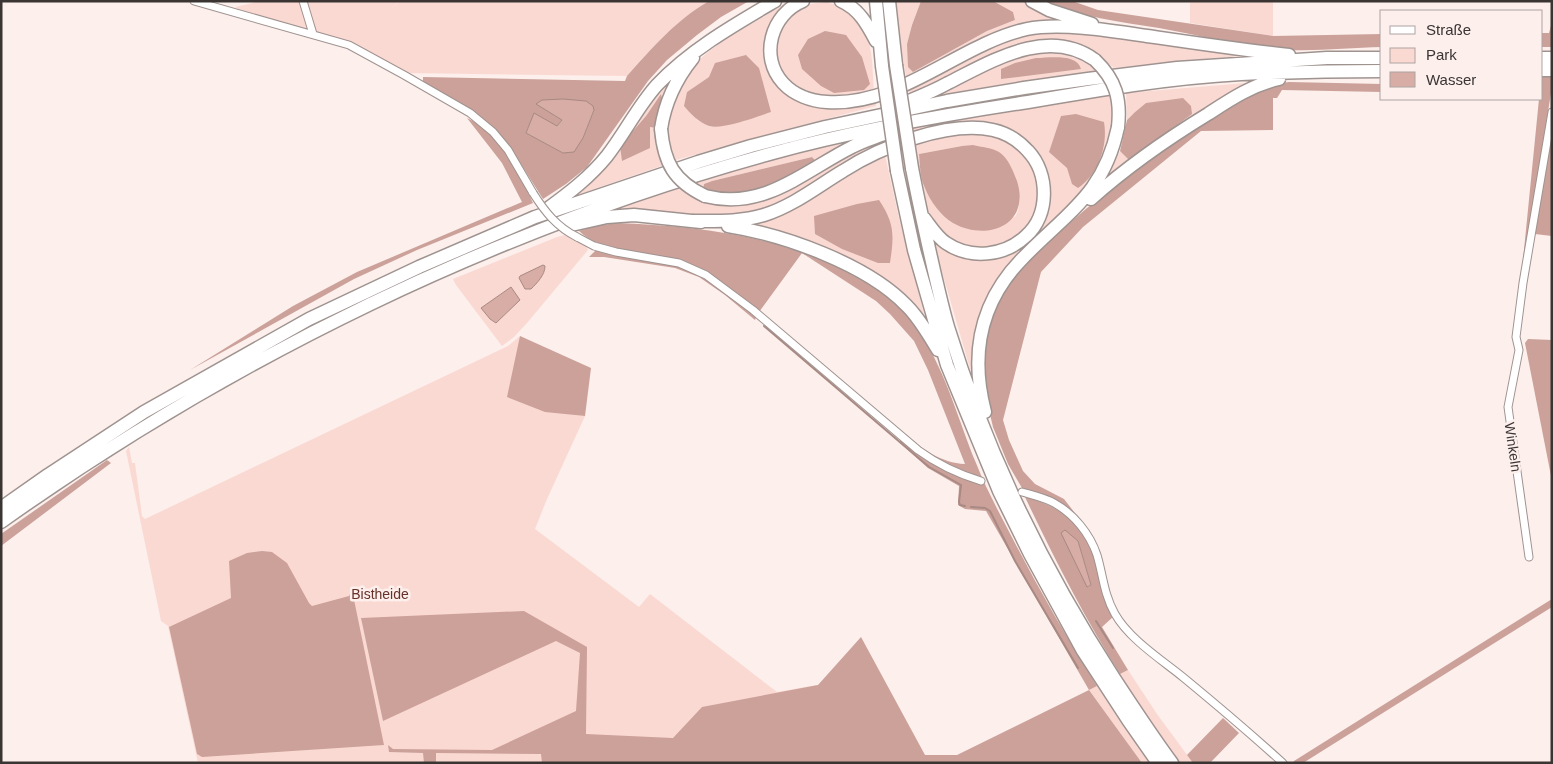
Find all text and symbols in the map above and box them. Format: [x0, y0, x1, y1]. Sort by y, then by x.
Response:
legend [1380, 10, 1543, 100]
text: Straße [1426, 21, 1471, 38]
text: Park [1426, 46, 1457, 63]
text: Wasser [1426, 71, 1476, 88]
street label: Winkeln [1502, 421, 1524, 473]
park label: Bistheide [351, 586, 409, 602]

